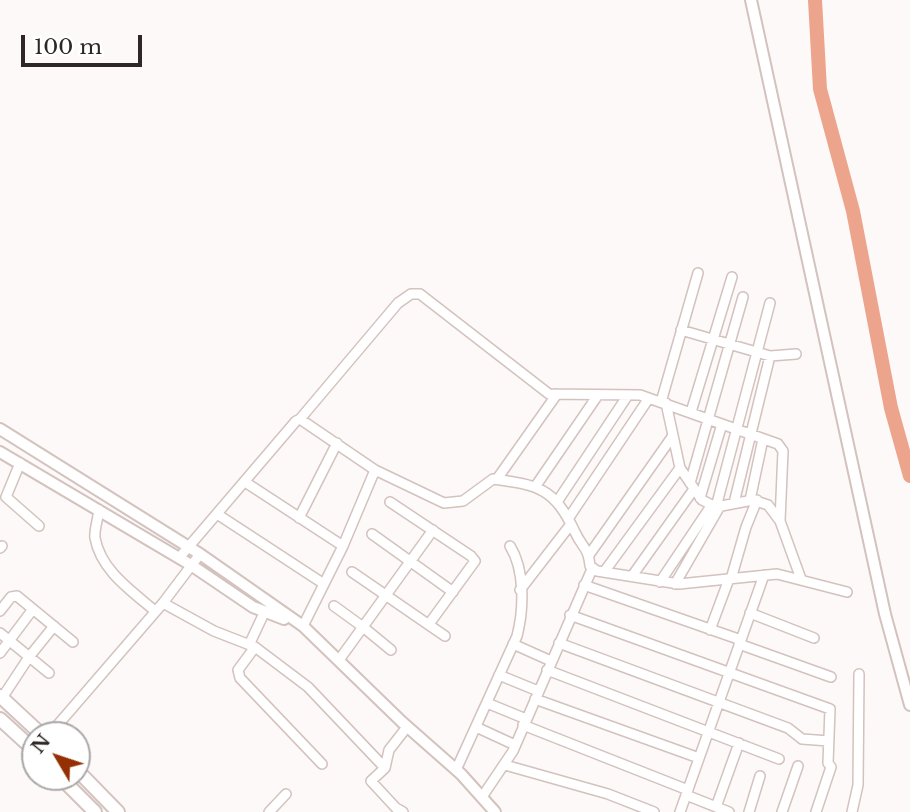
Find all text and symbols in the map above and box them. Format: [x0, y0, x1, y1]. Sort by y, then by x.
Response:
scale bar [24, 21, 145, 65]
text: 100 m [34, 34, 102, 60]
north arrow [21, 721, 91, 791]
text: N [26, 730, 55, 758]

